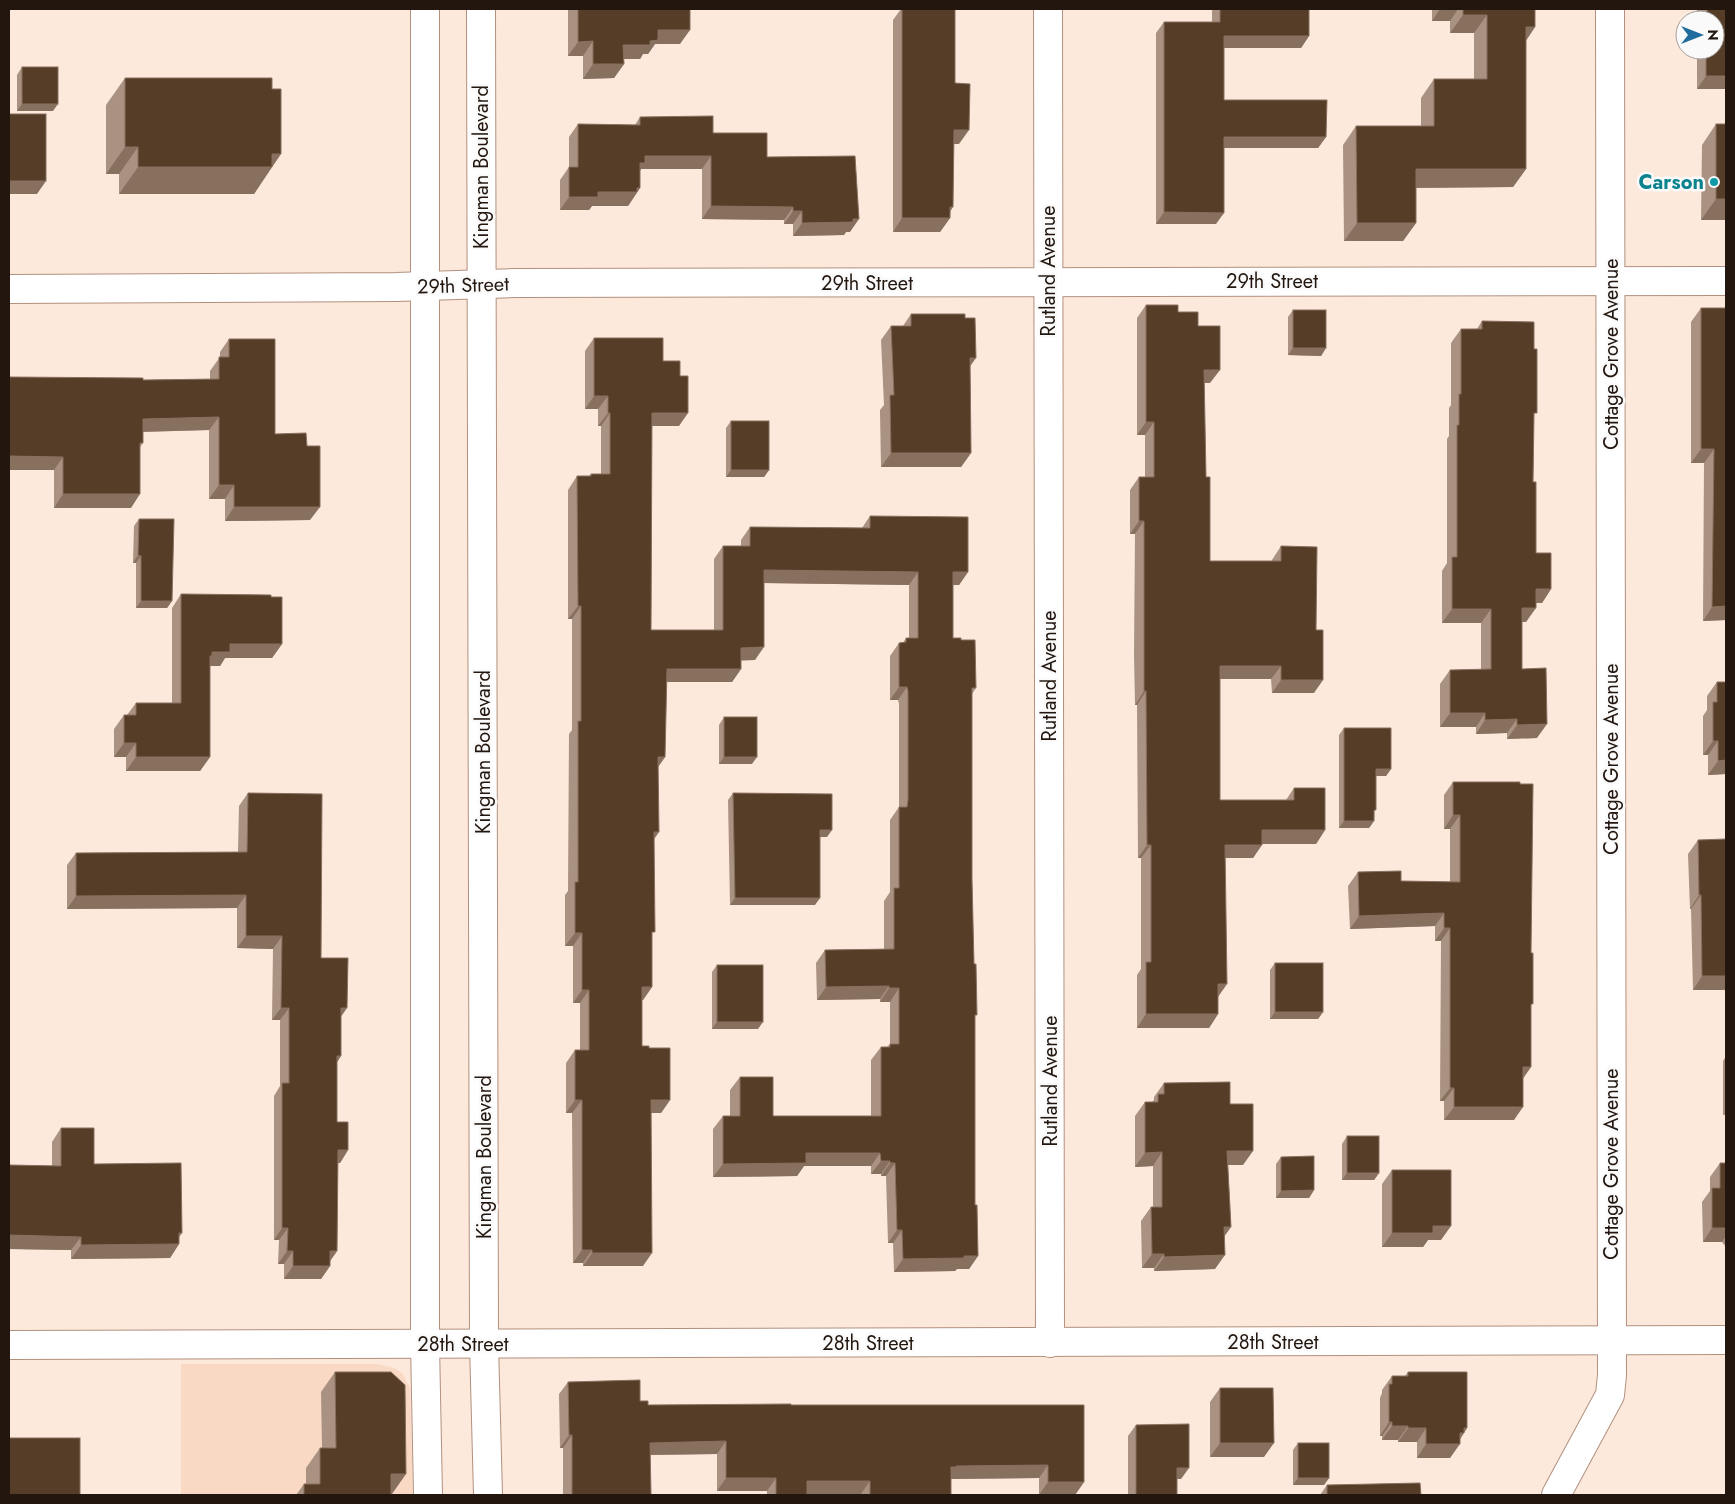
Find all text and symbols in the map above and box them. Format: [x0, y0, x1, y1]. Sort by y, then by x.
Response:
north arrow [1675, 10, 1725, 60]
text: N [1703, 29, 1723, 41]
street label: Kingman Boulevard [467, 85, 496, 249]
place label: Carson [1639, 168, 1704, 197]
marker: Carson [1708, 176, 1720, 188]
street label: Rutland Avenue [1034, 206, 1063, 336]
street label: Cottage Grove Avenue [1597, 258, 1626, 450]
street label: 29th Street [1226, 267, 1318, 296]
street label: 29th Street [417, 269, 510, 302]
street label: 29th Street [821, 269, 913, 298]
street label: Rutland Avenue [1035, 611, 1064, 741]
street label: Cottage Grove Avenue [1597, 663, 1626, 855]
street label: Kingman Boulevard [469, 670, 498, 834]
street label: Rutland Avenue [1036, 1016, 1065, 1146]
street label: Cottage Grove Avenue [1597, 1068, 1626, 1260]
street label: Kingman Boulevard [470, 1075, 499, 1239]
street label: 28th Street [1227, 1328, 1319, 1357]
street label: 28th Street [822, 1329, 914, 1358]
street label: 28th Street [417, 1330, 509, 1359]

